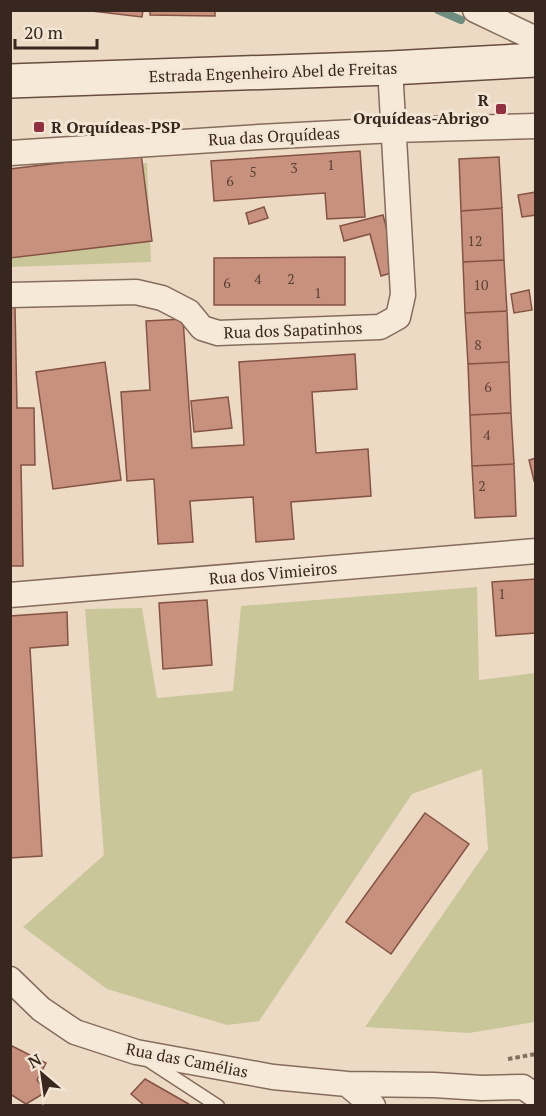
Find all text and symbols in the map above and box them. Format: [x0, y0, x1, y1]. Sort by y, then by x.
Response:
scale bar [15, 12, 98, 50]
text: 20 m [24, 20, 64, 44]
street label: Estrada Engenheiro Abel de Freitas [148, 57, 398, 87]
place label: R Orquídeas-Abrigo [353, 89, 489, 129]
marker: R Orquídeas-Abrigo [494, 102, 508, 116]
place label: R Orquídeas-PSP [51, 116, 180, 138]
marker: R Orquídeas-PSP [32, 120, 46, 134]
street label: Rua das Orquídeas [208, 122, 340, 150]
house number: 1 [327, 155, 335, 174]
house number: 3 [290, 158, 298, 177]
house number: 5 [249, 162, 257, 181]
house number: 6 [226, 171, 234, 190]
house number: 12 [468, 231, 482, 250]
house number: 4 [254, 269, 262, 288]
house number: 2 [287, 269, 295, 288]
house number: 6 [223, 273, 231, 292]
house number: 10 [474, 275, 488, 294]
house number: 1 [314, 283, 322, 302]
street label: Rua dos Sapatinhos [223, 317, 363, 343]
house number: 8 [474, 335, 482, 354]
house number: 6 [484, 377, 492, 396]
house number: 4 [483, 425, 491, 444]
house number: 2 [478, 476, 486, 495]
street label: Rua dos Vimieiros [208, 556, 338, 590]
house number: 1 [498, 584, 506, 603]
street label: Rua das Camélias [124, 1037, 250, 1083]
north arrow [12, 1044, 72, 1104]
text: N [24, 1048, 45, 1073]

